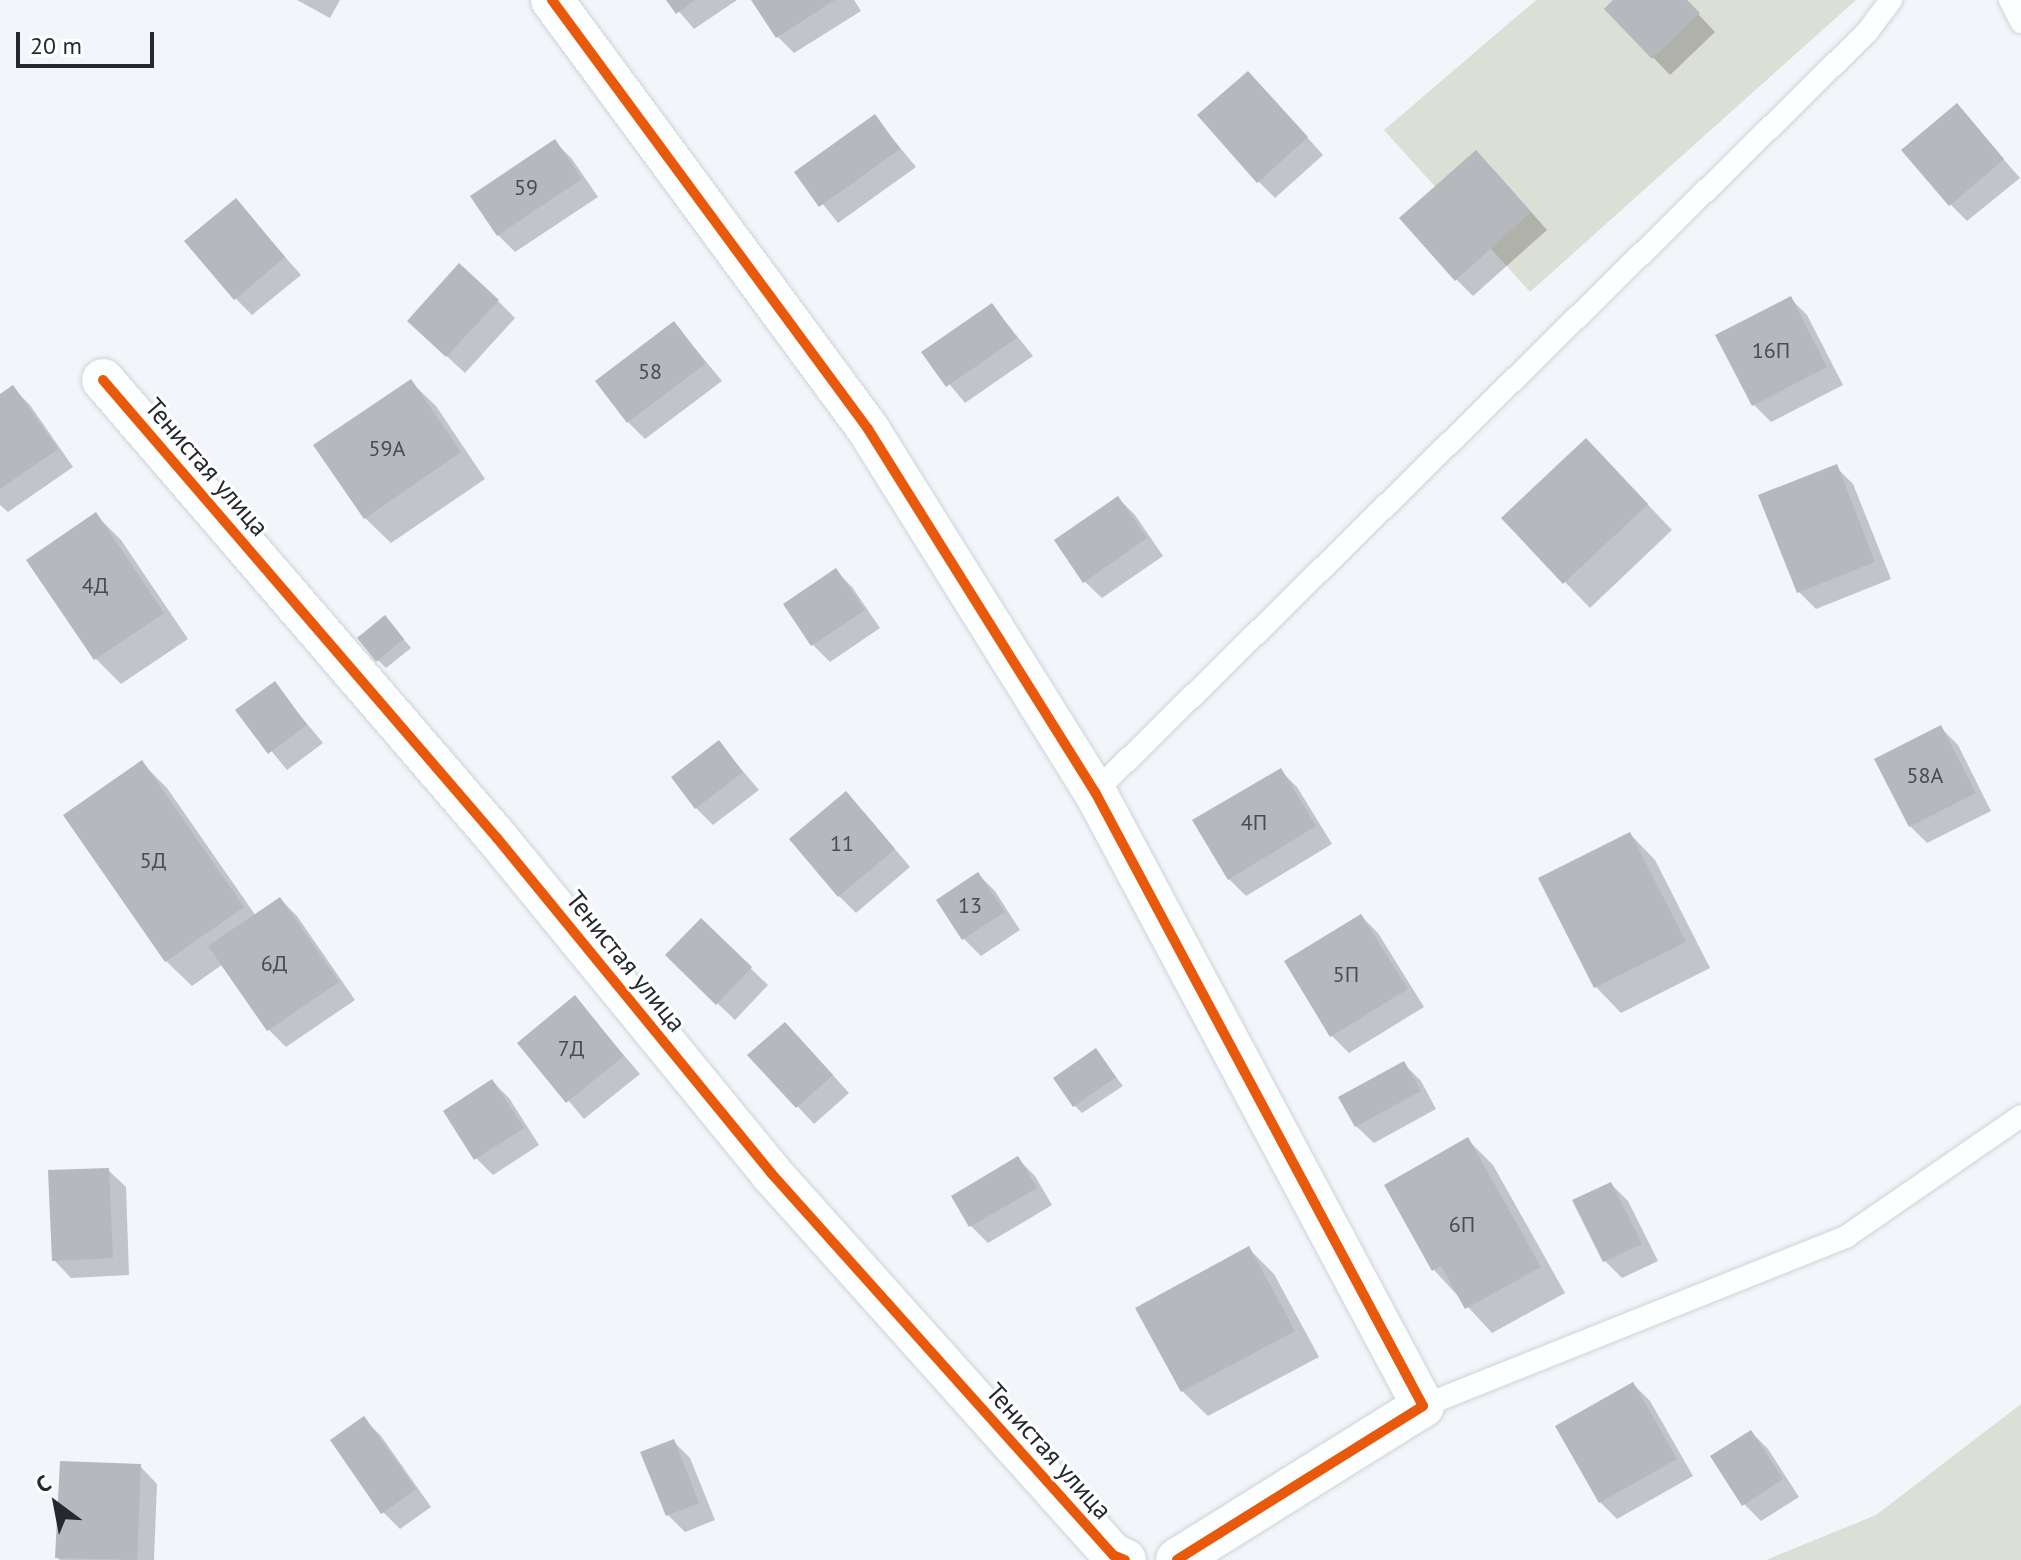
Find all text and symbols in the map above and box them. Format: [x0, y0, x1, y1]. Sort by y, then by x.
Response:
scale bar [20, 16, 158, 66]
text: 20 m [30, 30, 82, 61]
house number: 59 [514, 175, 538, 201]
house number: 16П [1752, 338, 1790, 364]
house number: 58 [638, 359, 662, 385]
street label: Тенистая улица [139, 392, 275, 542]
house number: 59А [369, 436, 405, 462]
house number: 4Д [82, 573, 108, 599]
house number: 58А [1907, 763, 1943, 789]
house number: 4П [1241, 810, 1267, 836]
house number: 11 [830, 831, 854, 857]
house number: 5Д [140, 848, 166, 874]
street label: Тенистая улица [560, 884, 692, 1038]
house number: 13 [958, 893, 982, 919]
house number: 6Д [261, 951, 287, 977]
house number: 5П [1333, 962, 1359, 988]
house number: 7Д [558, 1036, 584, 1062]
house number: 6П [1449, 1212, 1475, 1238]
street label: Тенистая улица [980, 1376, 1118, 1526]
north arrow [16, 1464, 96, 1544]
text: С [31, 1469, 56, 1499]

